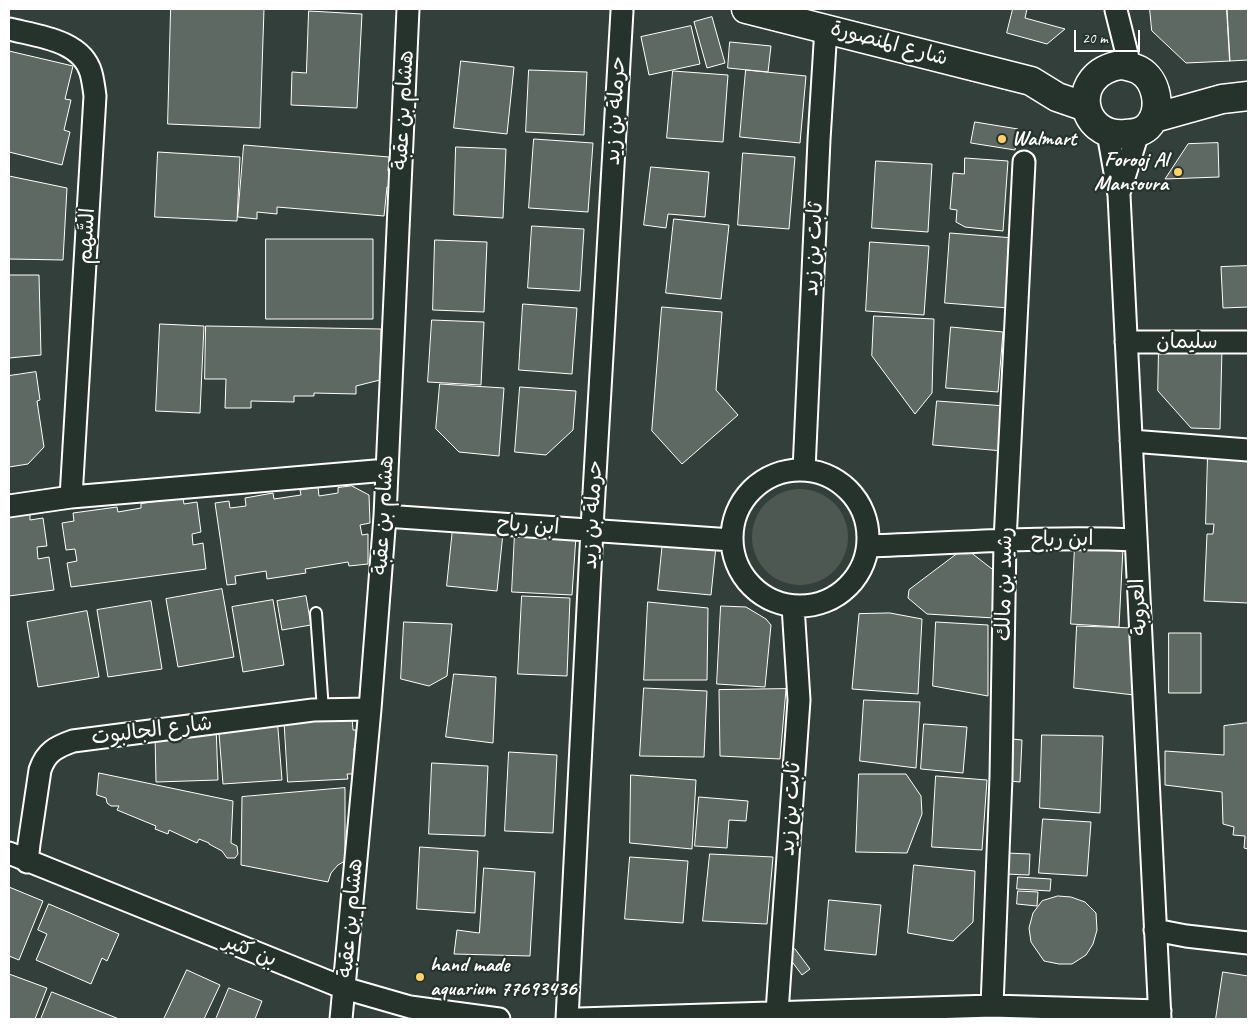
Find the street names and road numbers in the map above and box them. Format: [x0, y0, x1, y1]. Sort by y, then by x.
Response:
street label: شارع المنصورة [828, 16, 950, 72]
street label: هشام بن عقبة [388, 49, 420, 171]
street label: حرملة بن زيد [601, 56, 631, 166]
street label: ثابت بن زيد [799, 201, 829, 297]
street label: السَّهم [73, 207, 101, 265]
street label: سليمان [1156, 329, 1218, 355]
street label: هشام بن عقبة [368, 454, 400, 576]
street label: حرملة بن زيد [578, 460, 608, 570]
street label: ابن رباح [496, 511, 560, 541]
street label: رشيد بن مالك [991, 527, 1019, 641]
street label: ابن رباح [1030, 527, 1094, 553]
street label: العروبة [1125, 578, 1153, 636]
street label: شارع الجالبوت [90, 711, 214, 751]
street label: ثابت بن زيد [775, 761, 807, 857]
street label: هشام بن عقبة [333, 857, 369, 979]
street label: بن كثير [220, 929, 280, 973]

